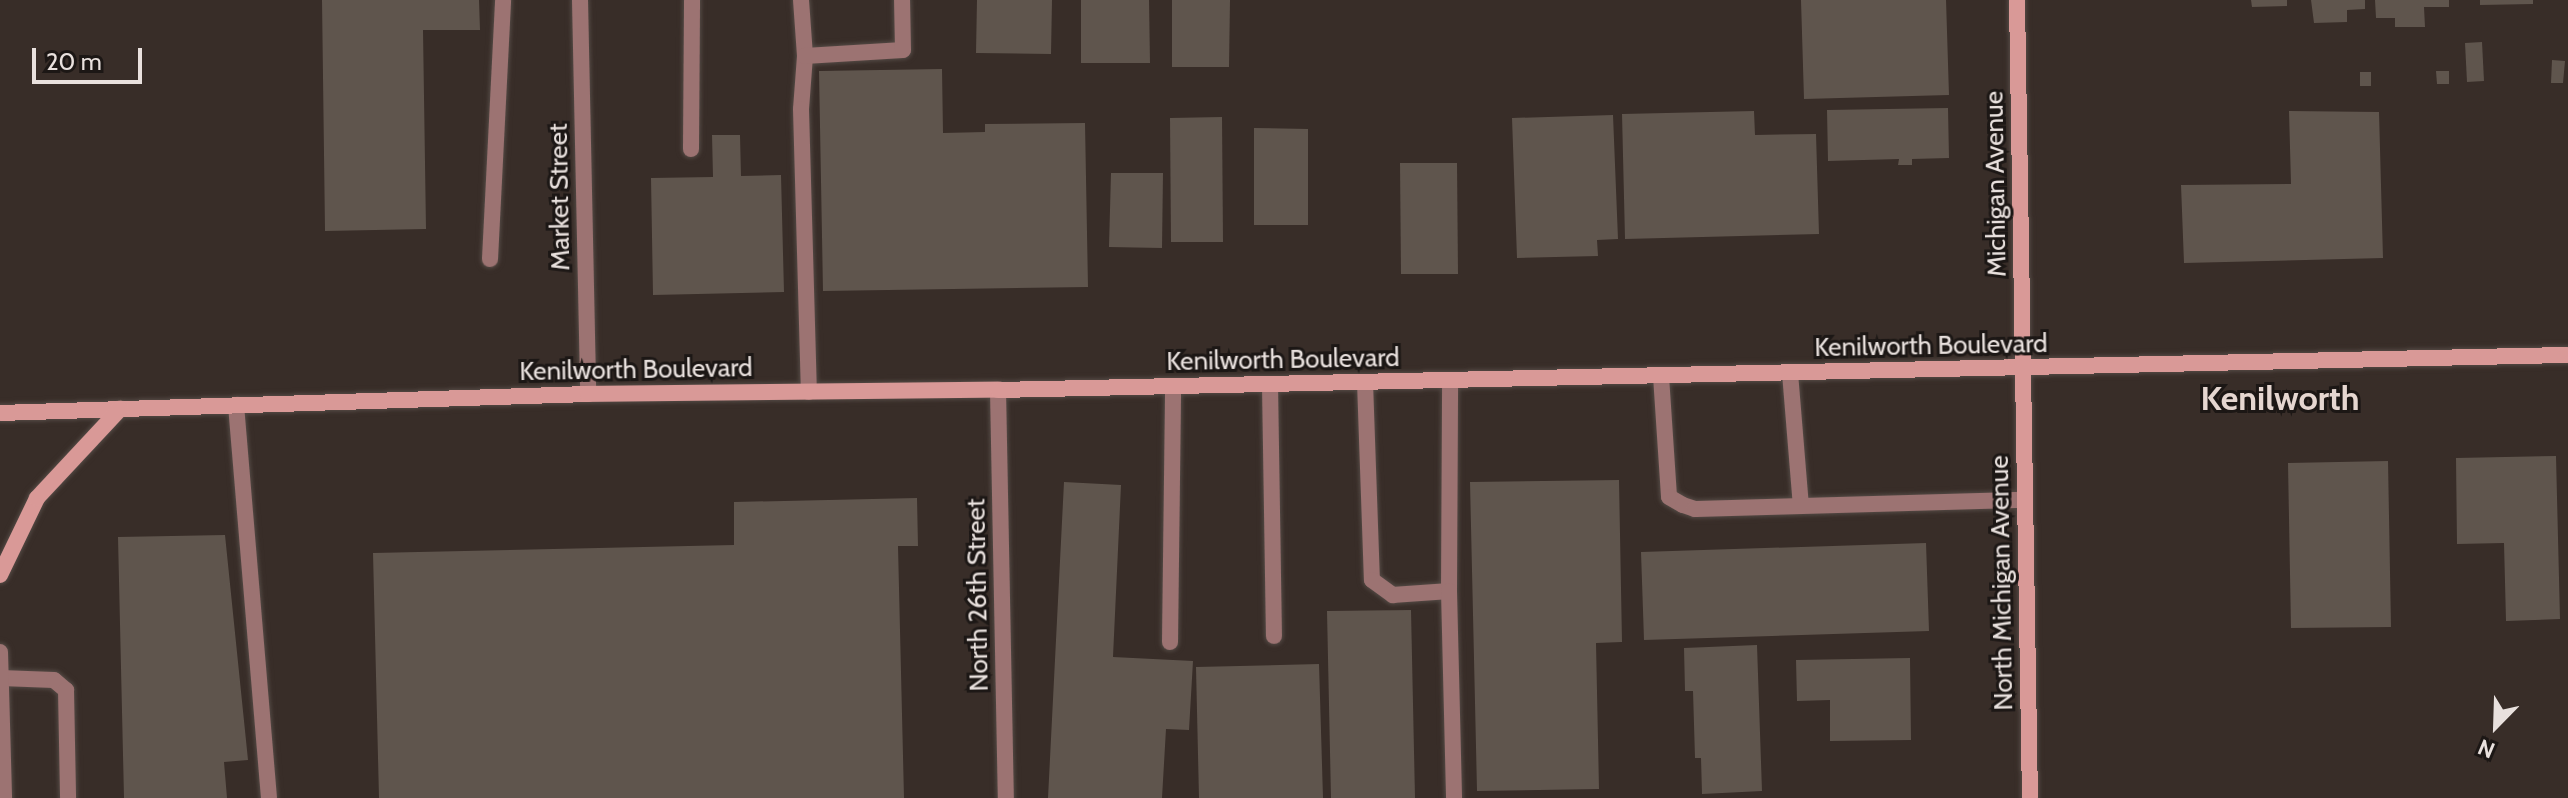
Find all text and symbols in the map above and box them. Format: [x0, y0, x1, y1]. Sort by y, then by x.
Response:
scale bar [36, 32, 146, 82]
text: 20 m [46, 47, 102, 76]
street label: Michigan Avenue [1979, 91, 2013, 277]
street label: Market Street [543, 123, 577, 271]
street label: Kenilworth Boulevard [1814, 328, 2048, 364]
street label: Kenilworth Boulevard [1166, 342, 1400, 378]
street label: Kenilworth Boulevard [519, 352, 753, 388]
district label: Kenilworth [2201, 379, 2359, 419]
street label: North Michigan Avenue [1984, 455, 2020, 711]
street label: North 26th Street [961, 498, 995, 692]
north arrow [2456, 686, 2536, 766]
text: N [2474, 733, 2499, 764]

